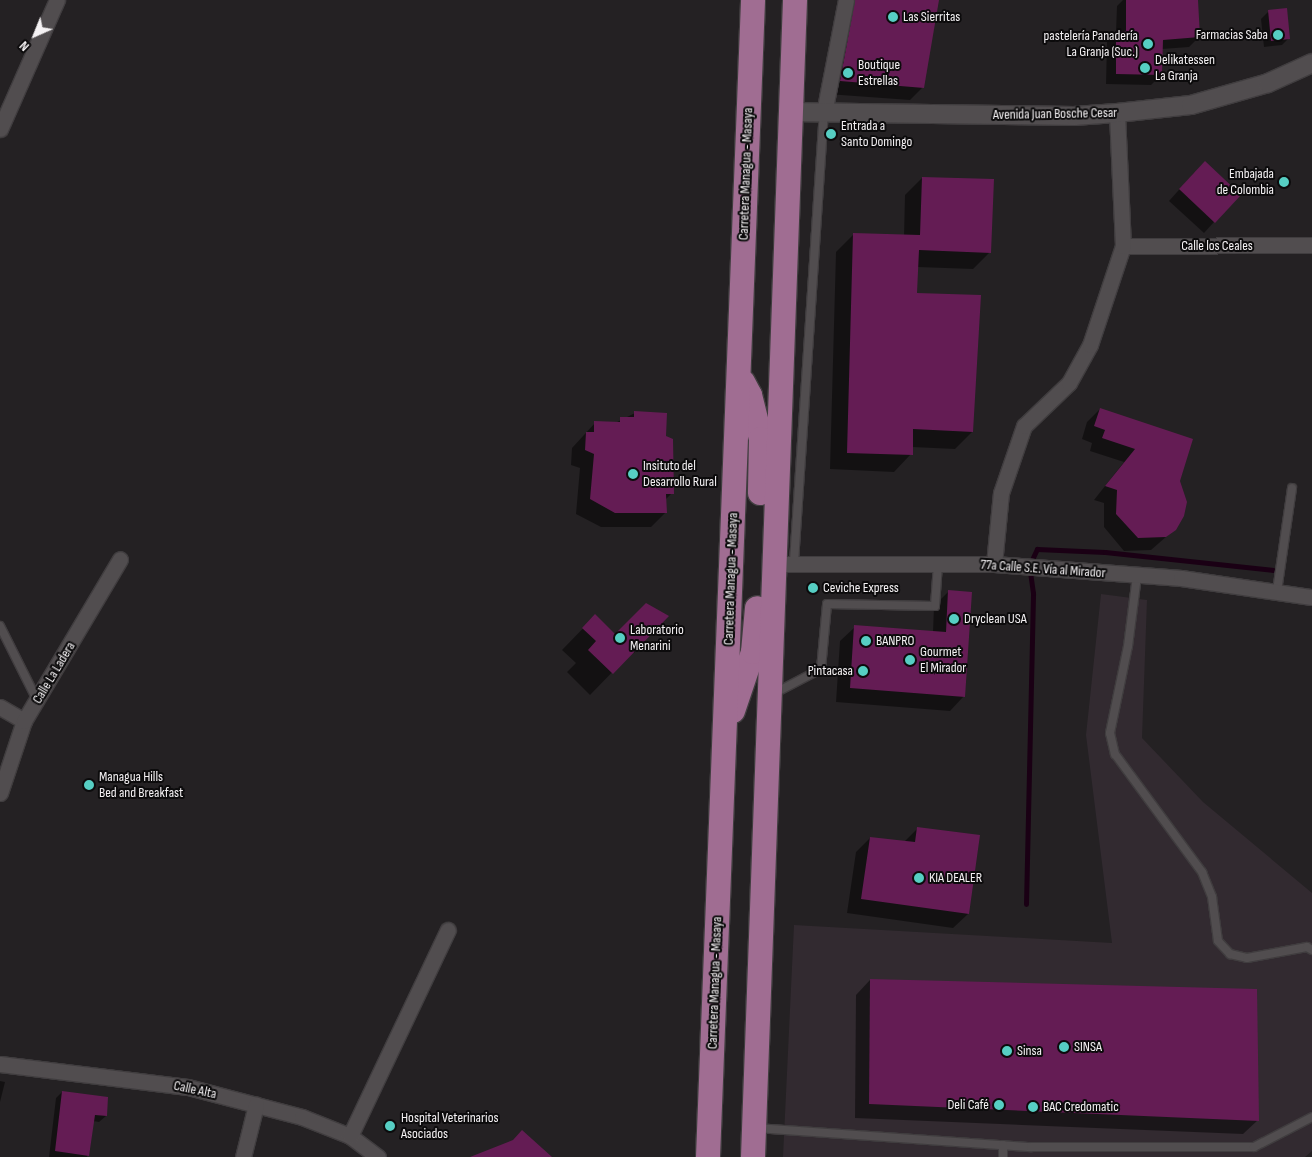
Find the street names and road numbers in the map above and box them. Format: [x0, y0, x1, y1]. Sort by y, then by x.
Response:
street label: Avenida Juan Bosche Cesar [993, 105, 1117, 123]
street label: Carretera Managua - Masaya [735, 107, 757, 241]
street label: Calle los Ceales [1181, 238, 1253, 254]
street label: Carretera Managua - Masaya [720, 512, 742, 646]
street label: 77a Calle S.E. Vía al Mirador [980, 556, 1106, 582]
street label: Calle La Ladera [29, 639, 79, 707]
street label: Carretera Managua - Masaya [704, 916, 726, 1050]
street label: Calle Alta [172, 1077, 218, 1103]

